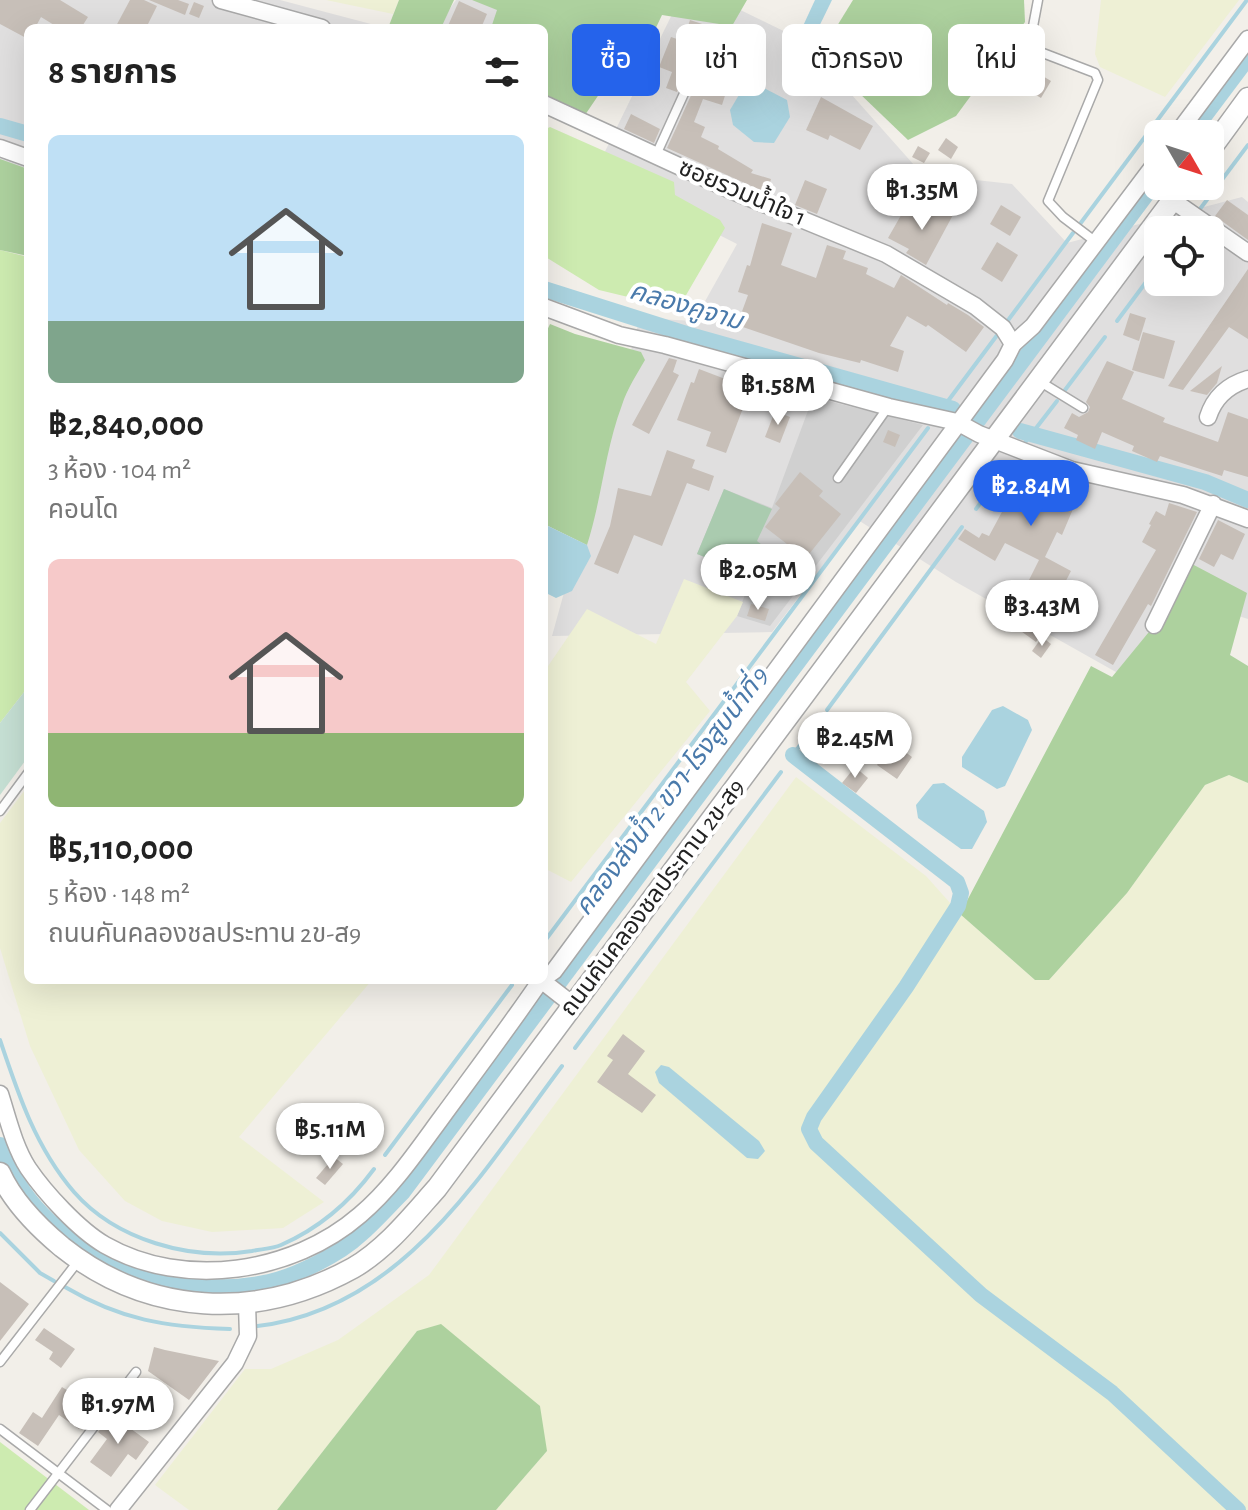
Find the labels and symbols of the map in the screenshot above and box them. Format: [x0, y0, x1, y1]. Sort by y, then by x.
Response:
north arrow [1144, 120, 1224, 200]
street label: ซอยรวมน้ำใจ 1 [675, 150, 811, 230]
pin: ฿1.35M [857, 164, 987, 232]
water label: คลองคูจาม [626, 278, 747, 337]
pin: ฿1.58M [713, 359, 843, 427]
pin: ฿2.84M [966, 460, 1096, 528]
pin: ฿2.05M [693, 544, 823, 612]
pin: ฿3.43M [977, 580, 1107, 648]
water label: คลองส่งน้ำ 2 ขวา-โรงสูบน้ำที่ 9 [566, 658, 775, 921]
pin: ฿2.45M [790, 712, 920, 780]
street label: ถนนคันคลองชลประทาน 2ข-ส9 [556, 775, 750, 1021]
pin: ฿5.11M [265, 1103, 395, 1171]
pin: ฿1.97M [53, 1378, 183, 1446]

